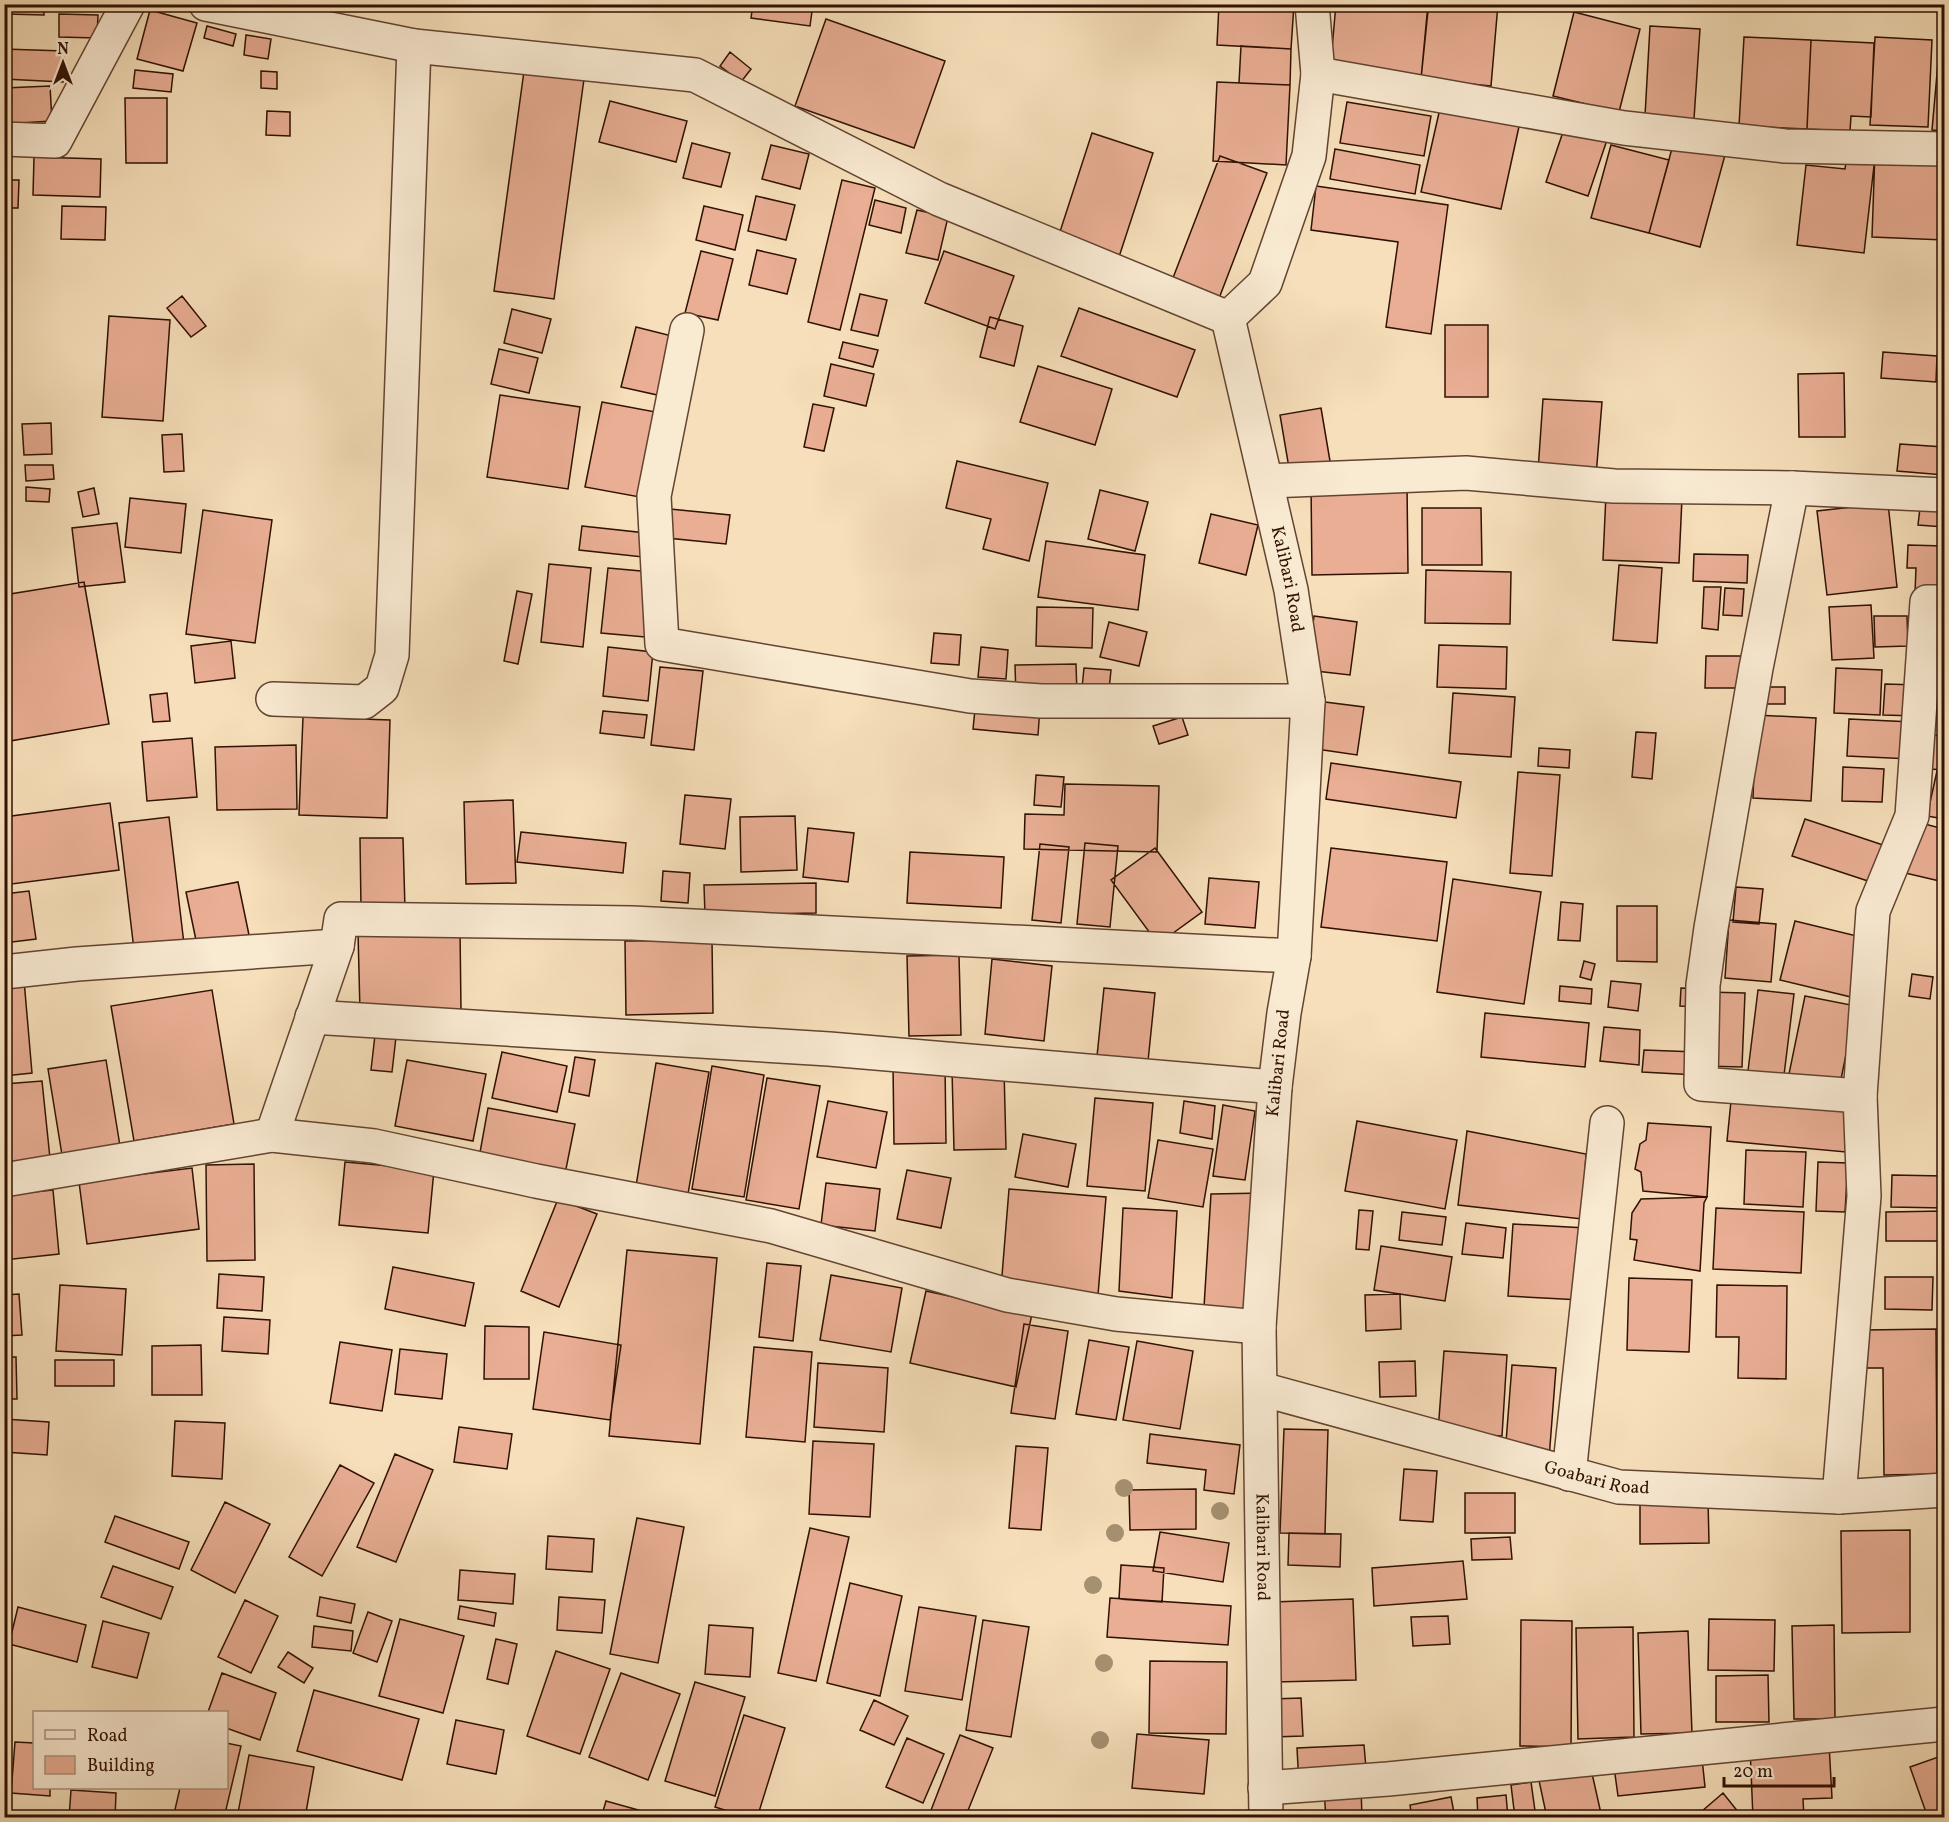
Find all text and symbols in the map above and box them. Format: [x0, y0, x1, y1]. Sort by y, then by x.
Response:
north arrow [33, 33, 93, 93]
text: N [57, 39, 69, 61]
street label: Kalibari Road [1264, 524, 1310, 634]
street label: Kalibari Road [1261, 1008, 1297, 1118]
street label: Goabari Road [1541, 1455, 1650, 1501]
street label: Kalibari Road [1249, 1493, 1275, 1601]
legend [33, 1711, 228, 1789]
text: Road [87, 1724, 128, 1749]
scale bar [1724, 1750, 1834, 1788]
text: Building [87, 1754, 155, 1779]
text: 20 m [1733, 1760, 1773, 1785]

